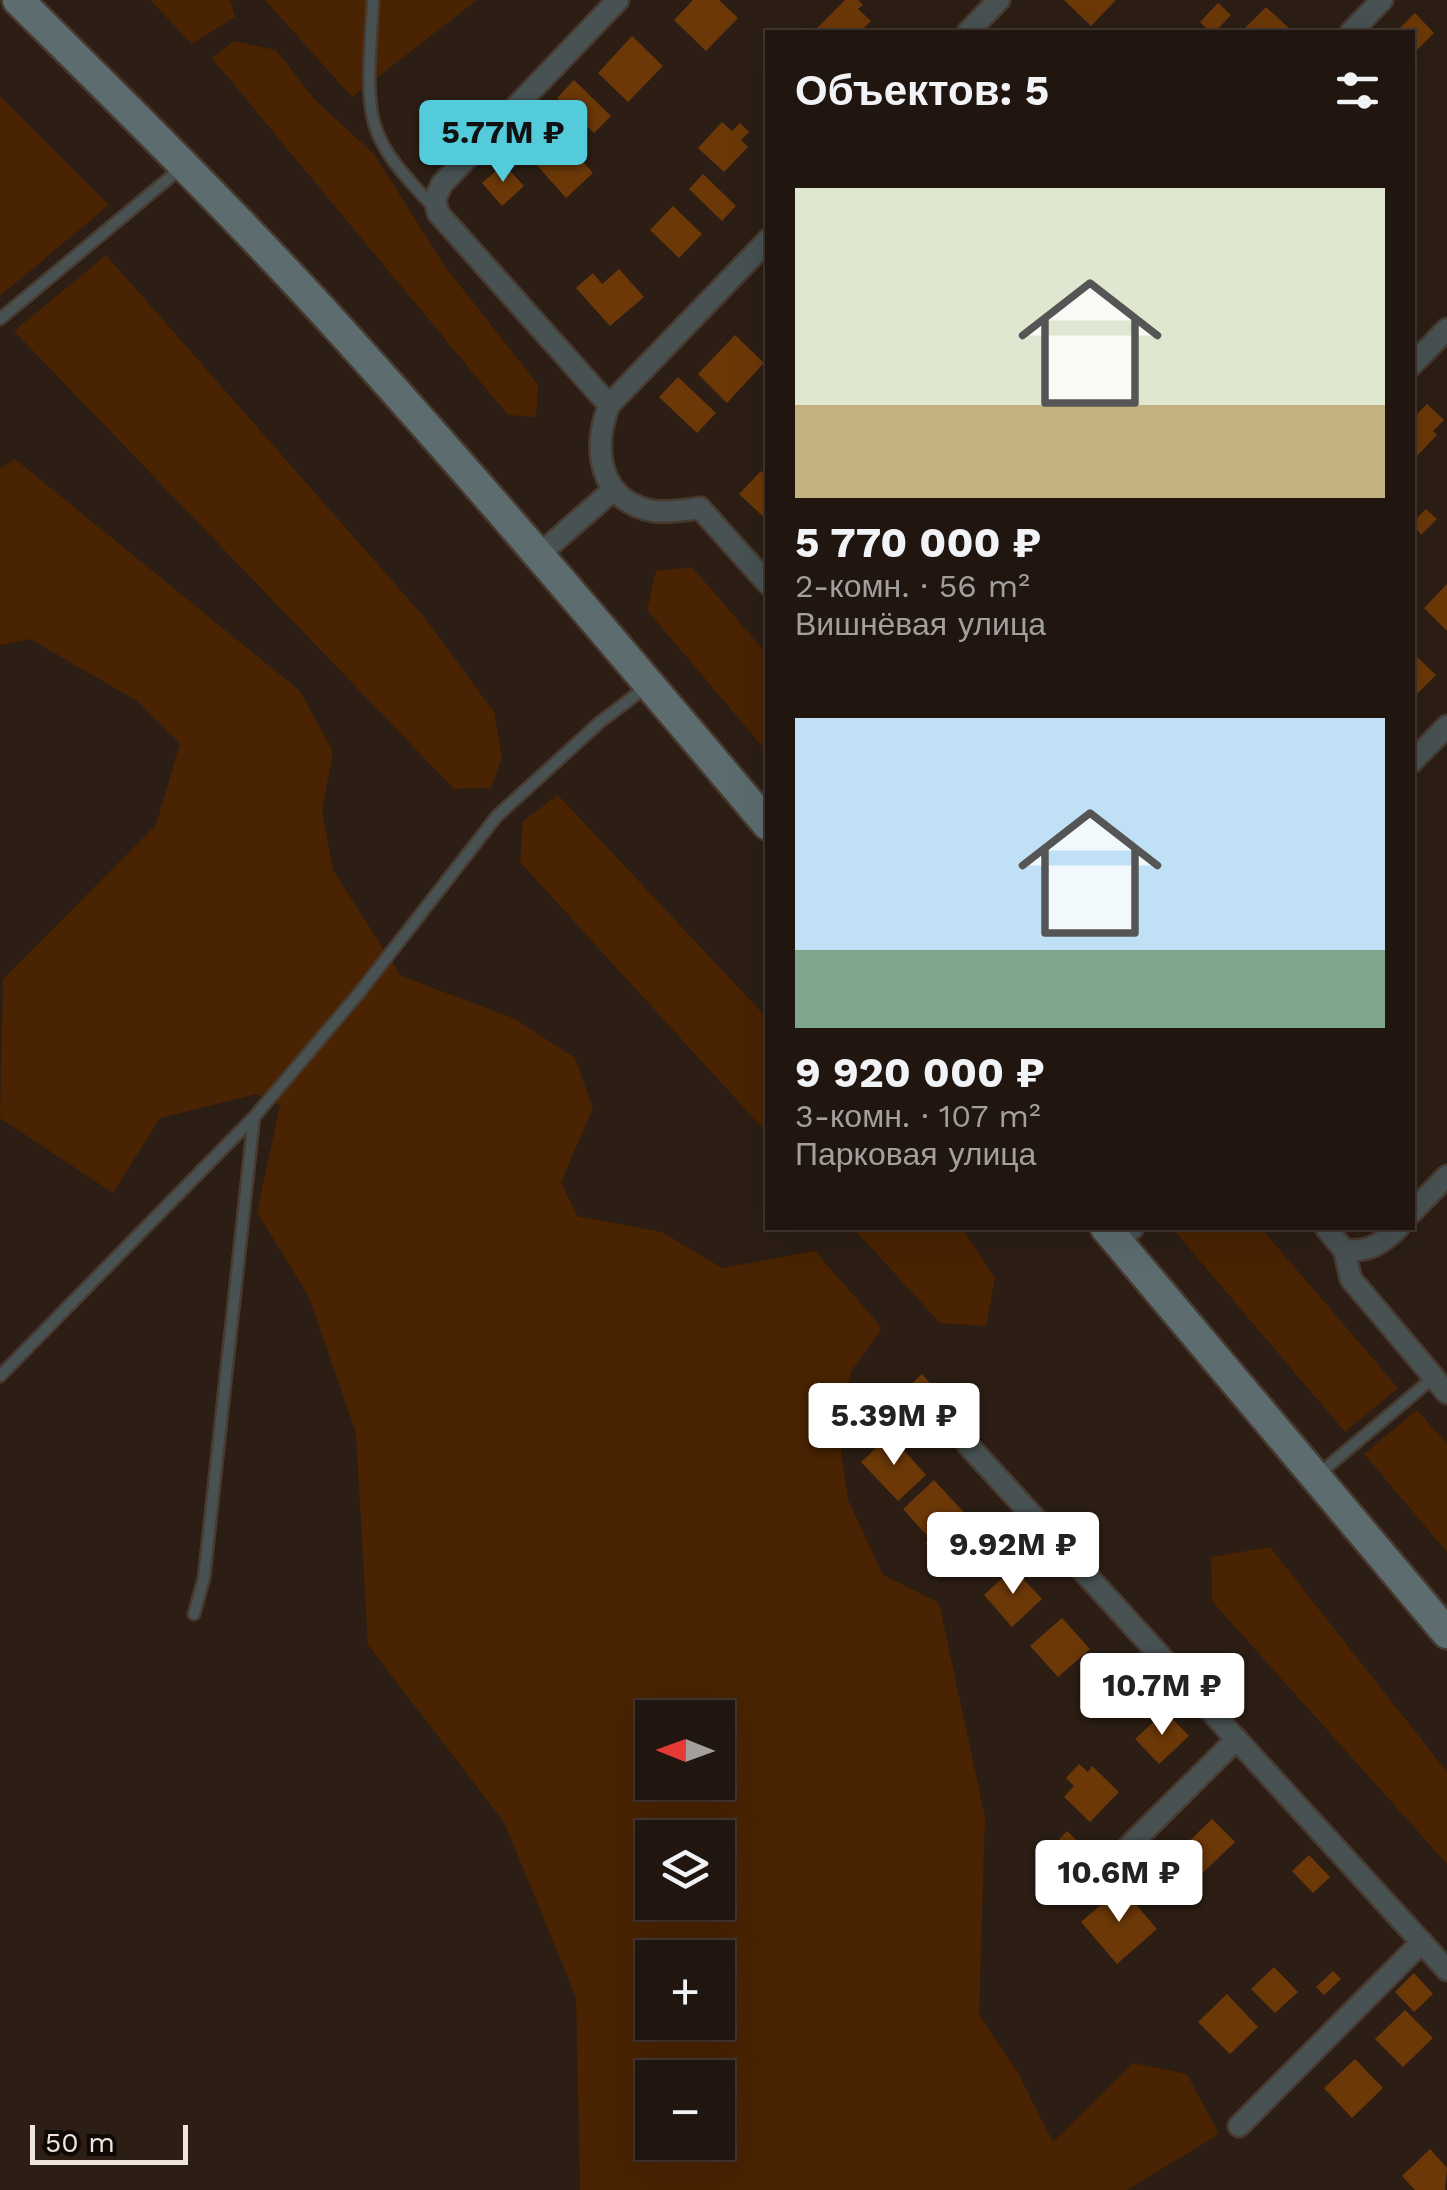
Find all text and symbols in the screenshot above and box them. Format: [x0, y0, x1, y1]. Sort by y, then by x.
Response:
icon: filters [1330, 63, 1385, 118]
text: Объектов: 5 [795, 66, 1049, 115]
pin: 5.77M ₽ [411, 100, 595, 185]
text: 5.77M ₽ [441, 113, 565, 151]
icon: home [1000, 253, 1180, 433]
text: 5 770 000 ₽ [795, 518, 1041, 567]
text: 2-комн. · 56 m² [795, 567, 1030, 605]
text: Вишнёвая улица [795, 605, 1046, 643]
icon: home [1000, 783, 1180, 963]
text: 9 920 000 ₽ [795, 1048, 1045, 1097]
text: 3-комн. · 107 m² [795, 1097, 1041, 1135]
text: Парковая улица [795, 1135, 1036, 1173]
pin: 5.39M ₽ [802, 1383, 986, 1468]
text: 5.39M ₽ [831, 1396, 957, 1434]
pin: 9.92M ₽ [921, 1512, 1105, 1597]
text: 9.92M ₽ [949, 1525, 1077, 1563]
pin: 10.7M ₽ [1070, 1653, 1254, 1738]
text: 10.7M ₽ [1102, 1666, 1222, 1704]
north arrow [635, 1700, 735, 1800]
map controls [635, 1700, 735, 2160]
button: layers [635, 1820, 735, 1920]
pin: 10.6M ₽ [1027, 1840, 1211, 1925]
text: 10.6M ₽ [1057, 1853, 1181, 1891]
button: + [635, 1940, 735, 2040]
button: − [635, 2060, 735, 2160]
scale bar [30, 2120, 188, 2164]
text: 50 m [45, 2126, 115, 2159]

